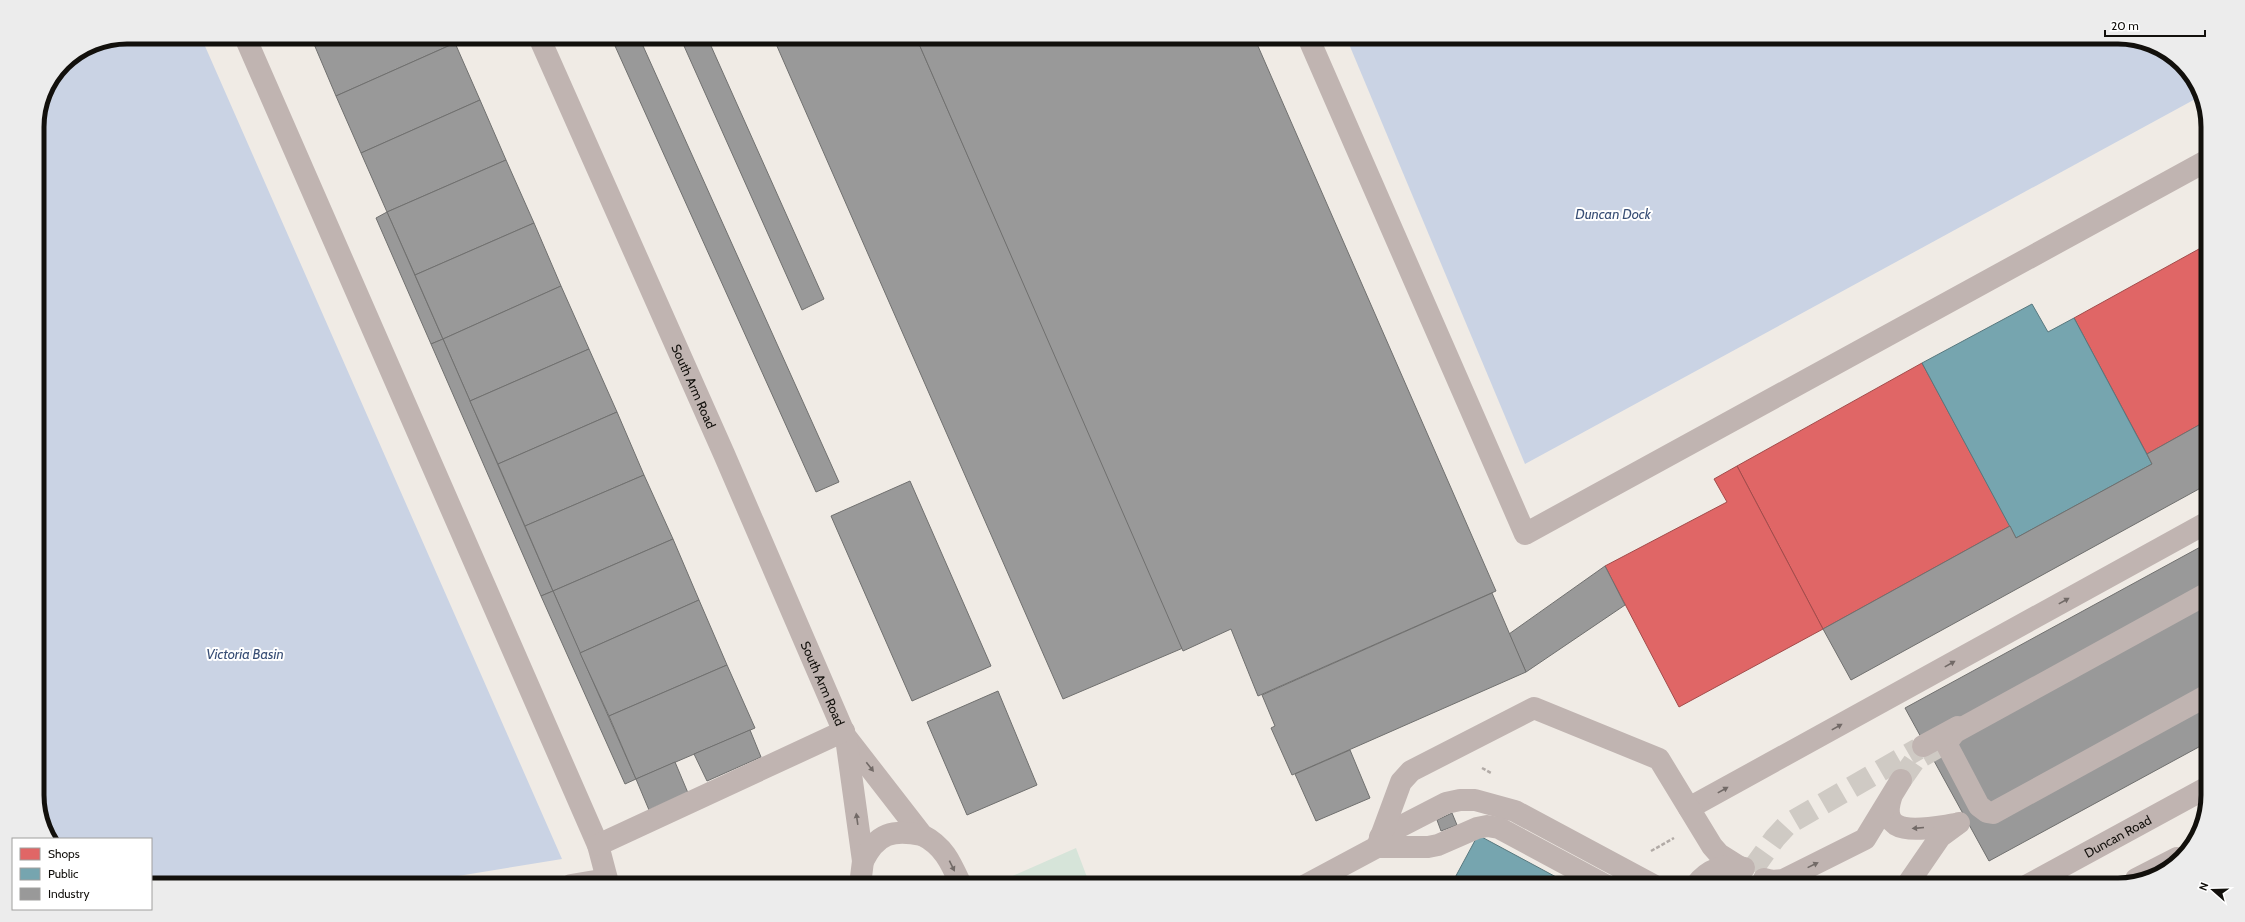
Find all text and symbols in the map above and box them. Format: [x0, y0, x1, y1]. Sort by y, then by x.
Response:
scale bar [2105, 12, 2205, 38]
text: 20 m [2111, 18, 2139, 33]
water label: Duncan Dock [1575, 205, 1652, 223]
street label: South Arm Road [668, 342, 720, 431]
one-way arrow [2058, 598, 2070, 605]
street label: South Arm Road [798, 639, 848, 728]
water label: Victoria Basin [206, 645, 284, 663]
one-way arrow [1945, 661, 1956, 668]
one-way arrow [1831, 724, 1842, 730]
one-way arrow [866, 762, 874, 773]
one-way arrow [1717, 786, 1729, 793]
street label: Duncan Road [2081, 811, 2154, 861]
one-way arrow [854, 813, 861, 825]
one-way arrow [1912, 825, 1924, 832]
legend [12, 838, 152, 910]
text: Shops [48, 846, 80, 861]
one-way arrow [949, 860, 955, 872]
one-way arrow [1808, 862, 1819, 869]
text: Public [48, 866, 79, 881]
north arrow [2193, 870, 2233, 910]
text: N [2196, 881, 2212, 893]
text: Industry [48, 886, 89, 901]

